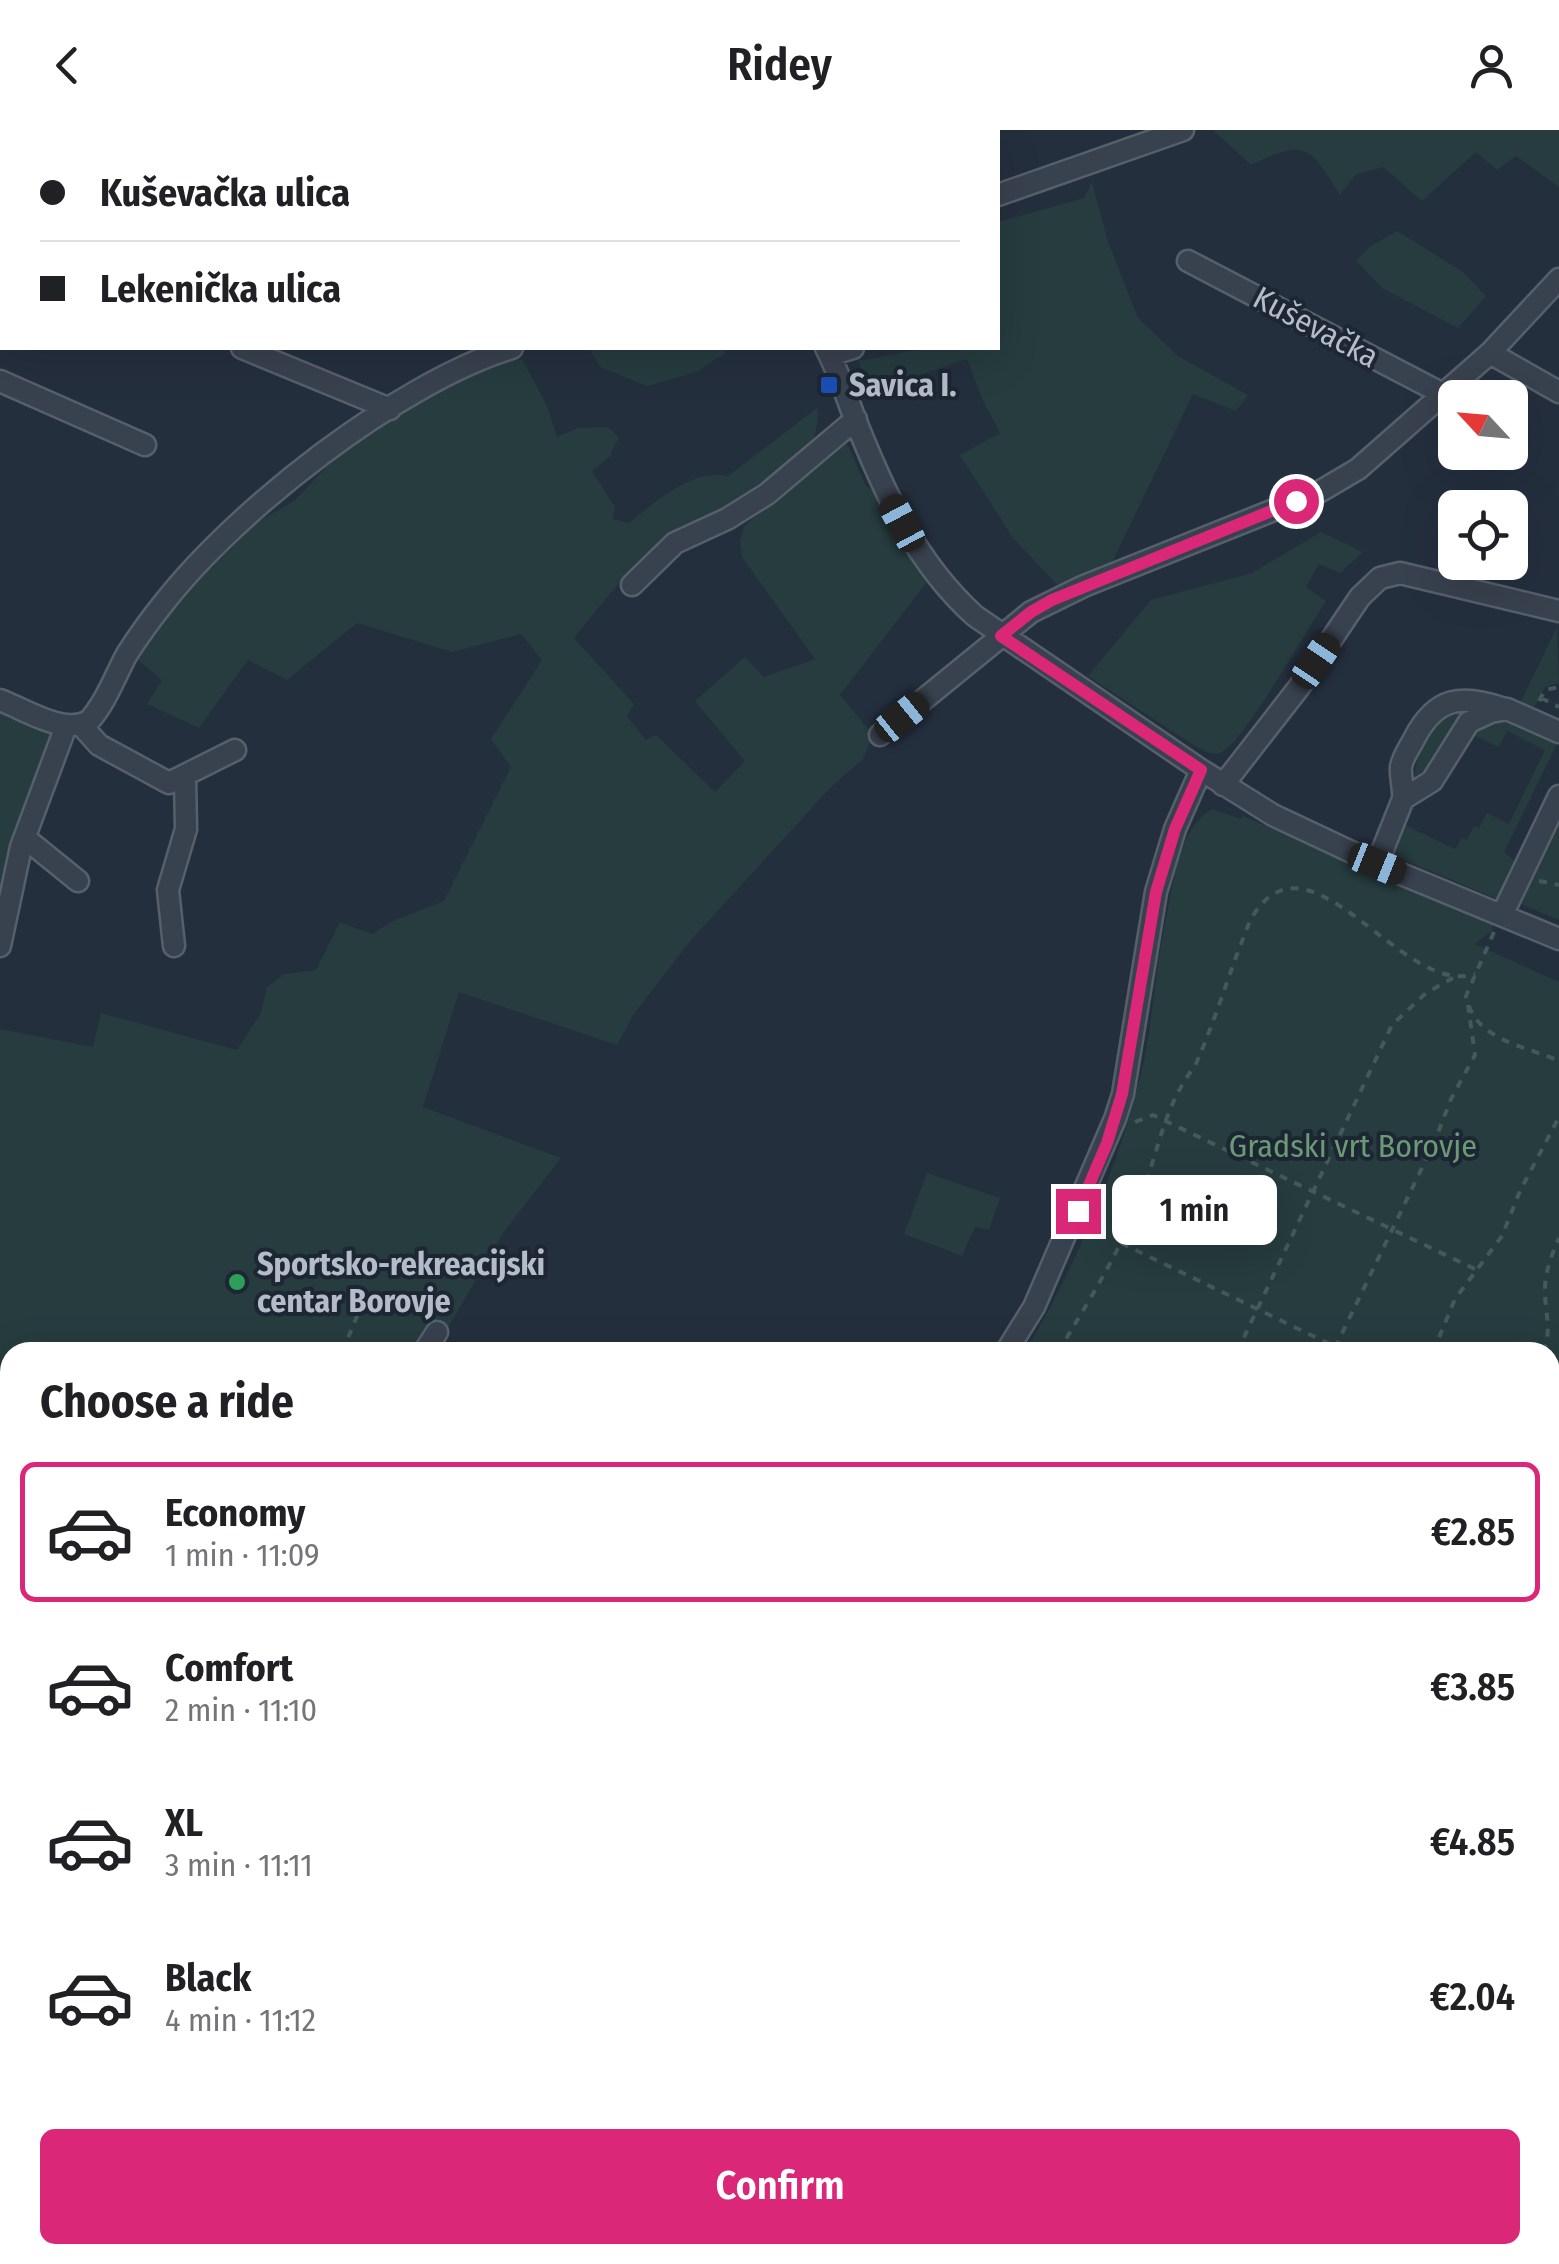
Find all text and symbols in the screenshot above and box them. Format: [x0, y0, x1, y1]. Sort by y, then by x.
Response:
icon: back [40, 38, 95, 93]
text: Ridey [727, 38, 832, 92]
icon: person [1464, 38, 1519, 93]
text: Kuševačka ulica [100, 170, 350, 216]
text: Lekenička ulica [100, 266, 341, 312]
street label: Kuševačka [1247, 278, 1385, 376]
place label: Savica I. [849, 366, 957, 404]
marker: Savica I. [818, 374, 840, 396]
north arrow [1438, 380, 1528, 470]
map controls [1438, 380, 1528, 580]
route start [1274, 479, 1319, 524]
car [875, 489, 929, 557]
button: locate [1438, 490, 1528, 580]
car [1287, 628, 1345, 694]
car [869, 686, 935, 748]
car [1344, 839, 1410, 889]
park label: Gradski vrt Borovje [1229, 1127, 1477, 1165]
callout: 1 min [1113, 1176, 1278, 1246]
route end [1056, 1189, 1101, 1234]
text: 1 min [1160, 1191, 1229, 1229]
place label: Sportsko-rekreacijski centar Borovje [257, 1245, 545, 1320]
marker: Sportsko-rekreacijski centar Borovje [226, 1271, 248, 1293]
text: Choose a ride [40, 1375, 294, 1429]
icon: car [45, 1487, 135, 1577]
text: Economy [165, 1490, 305, 1536]
text: €2.85 [1431, 1509, 1515, 1555]
text: 1 min · 11:09 [165, 1536, 320, 1574]
icon: car [45, 1642, 135, 1732]
text: Comfort [165, 1645, 293, 1691]
text: €3.85 [1430, 1664, 1515, 1710]
text: 2 min · 11:10 [165, 1691, 317, 1729]
icon: car [45, 1797, 135, 1887]
text: XL [165, 1800, 203, 1846]
text: €4.85 [1430, 1819, 1515, 1865]
text: 3 min · 11:11 [165, 1846, 313, 1884]
icon: car [45, 1952, 135, 2042]
text: Black [165, 1955, 251, 2001]
text: €2.04 [1430, 1974, 1515, 2020]
text: 4 min · 11:12 [165, 2001, 316, 2039]
button: Confirm [40, 2129, 1520, 2244]

